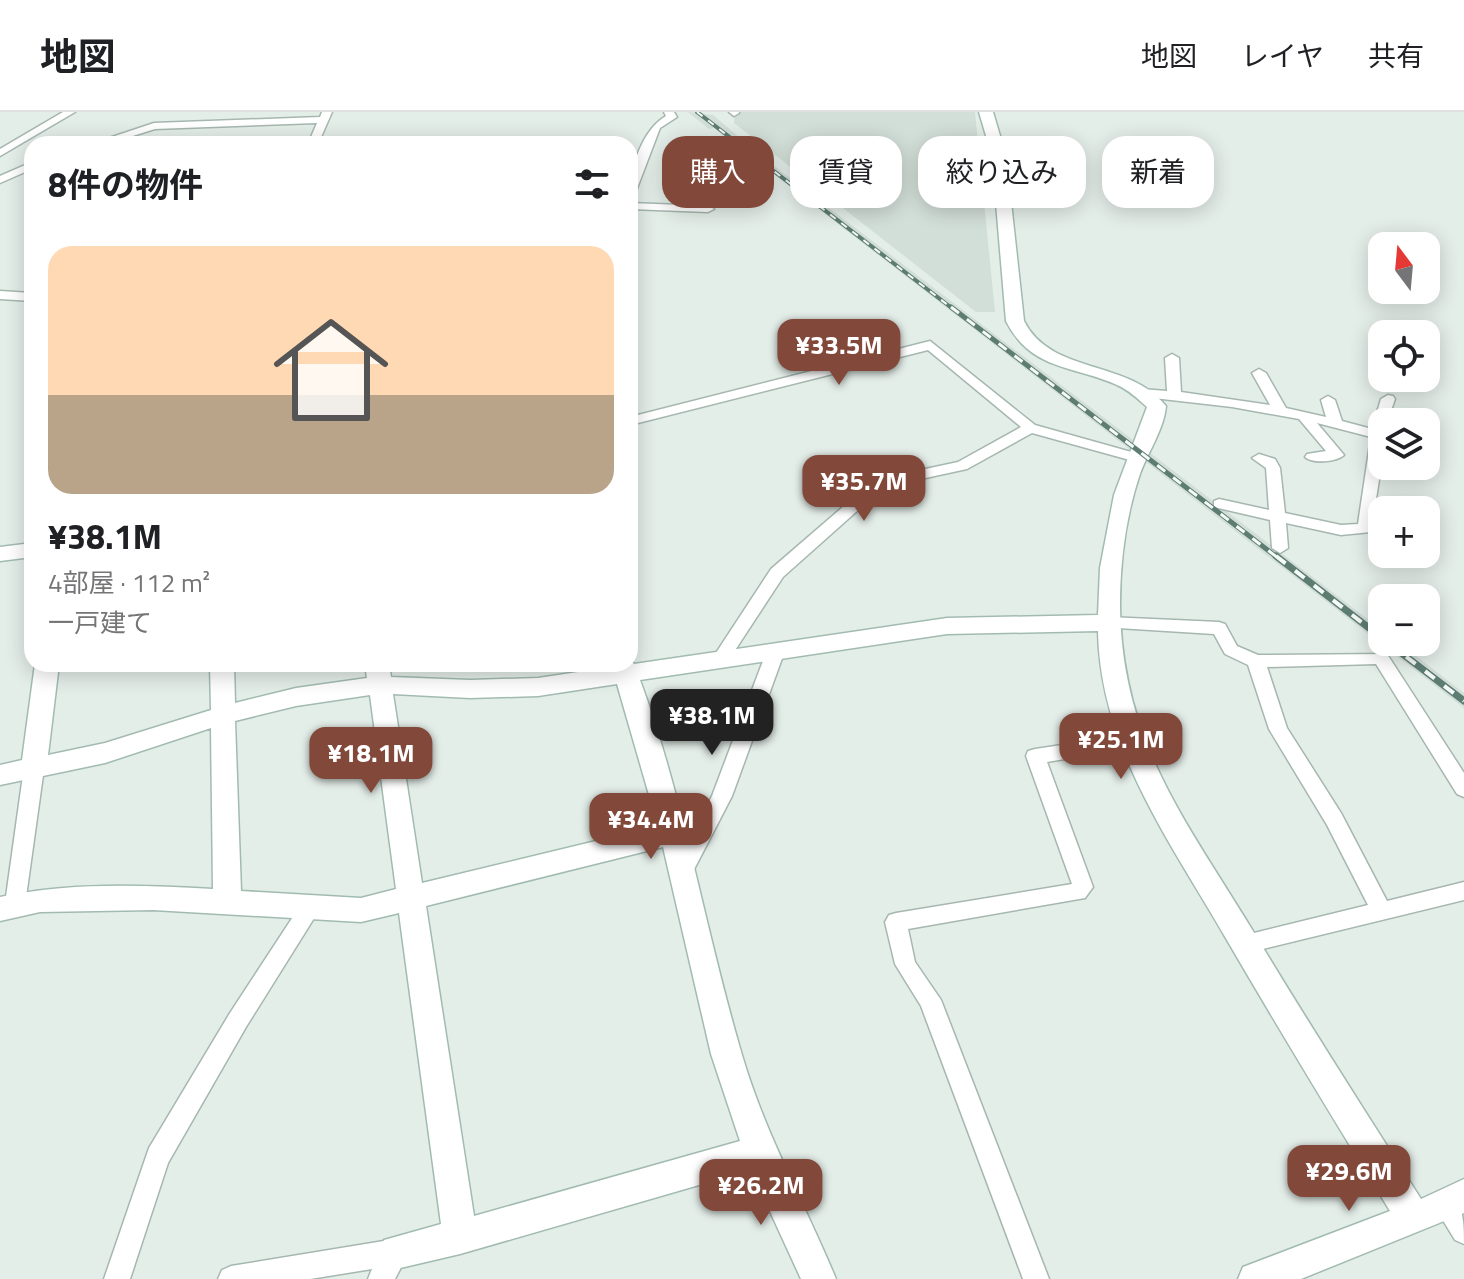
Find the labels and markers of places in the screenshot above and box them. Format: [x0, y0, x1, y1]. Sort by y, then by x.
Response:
pin: ¥33.5M [774, 319, 904, 387]
pin: ¥35.7M [799, 455, 929, 523]
pin: ¥38.1M [647, 689, 777, 757]
pin: ¥25.1M [1056, 713, 1186, 781]
pin: ¥18.1M [306, 727, 436, 795]
pin: ¥34.4M [586, 793, 716, 861]
pin: ¥29.6M [1284, 1145, 1414, 1213]
pin: ¥26.2M [696, 1159, 826, 1227]

